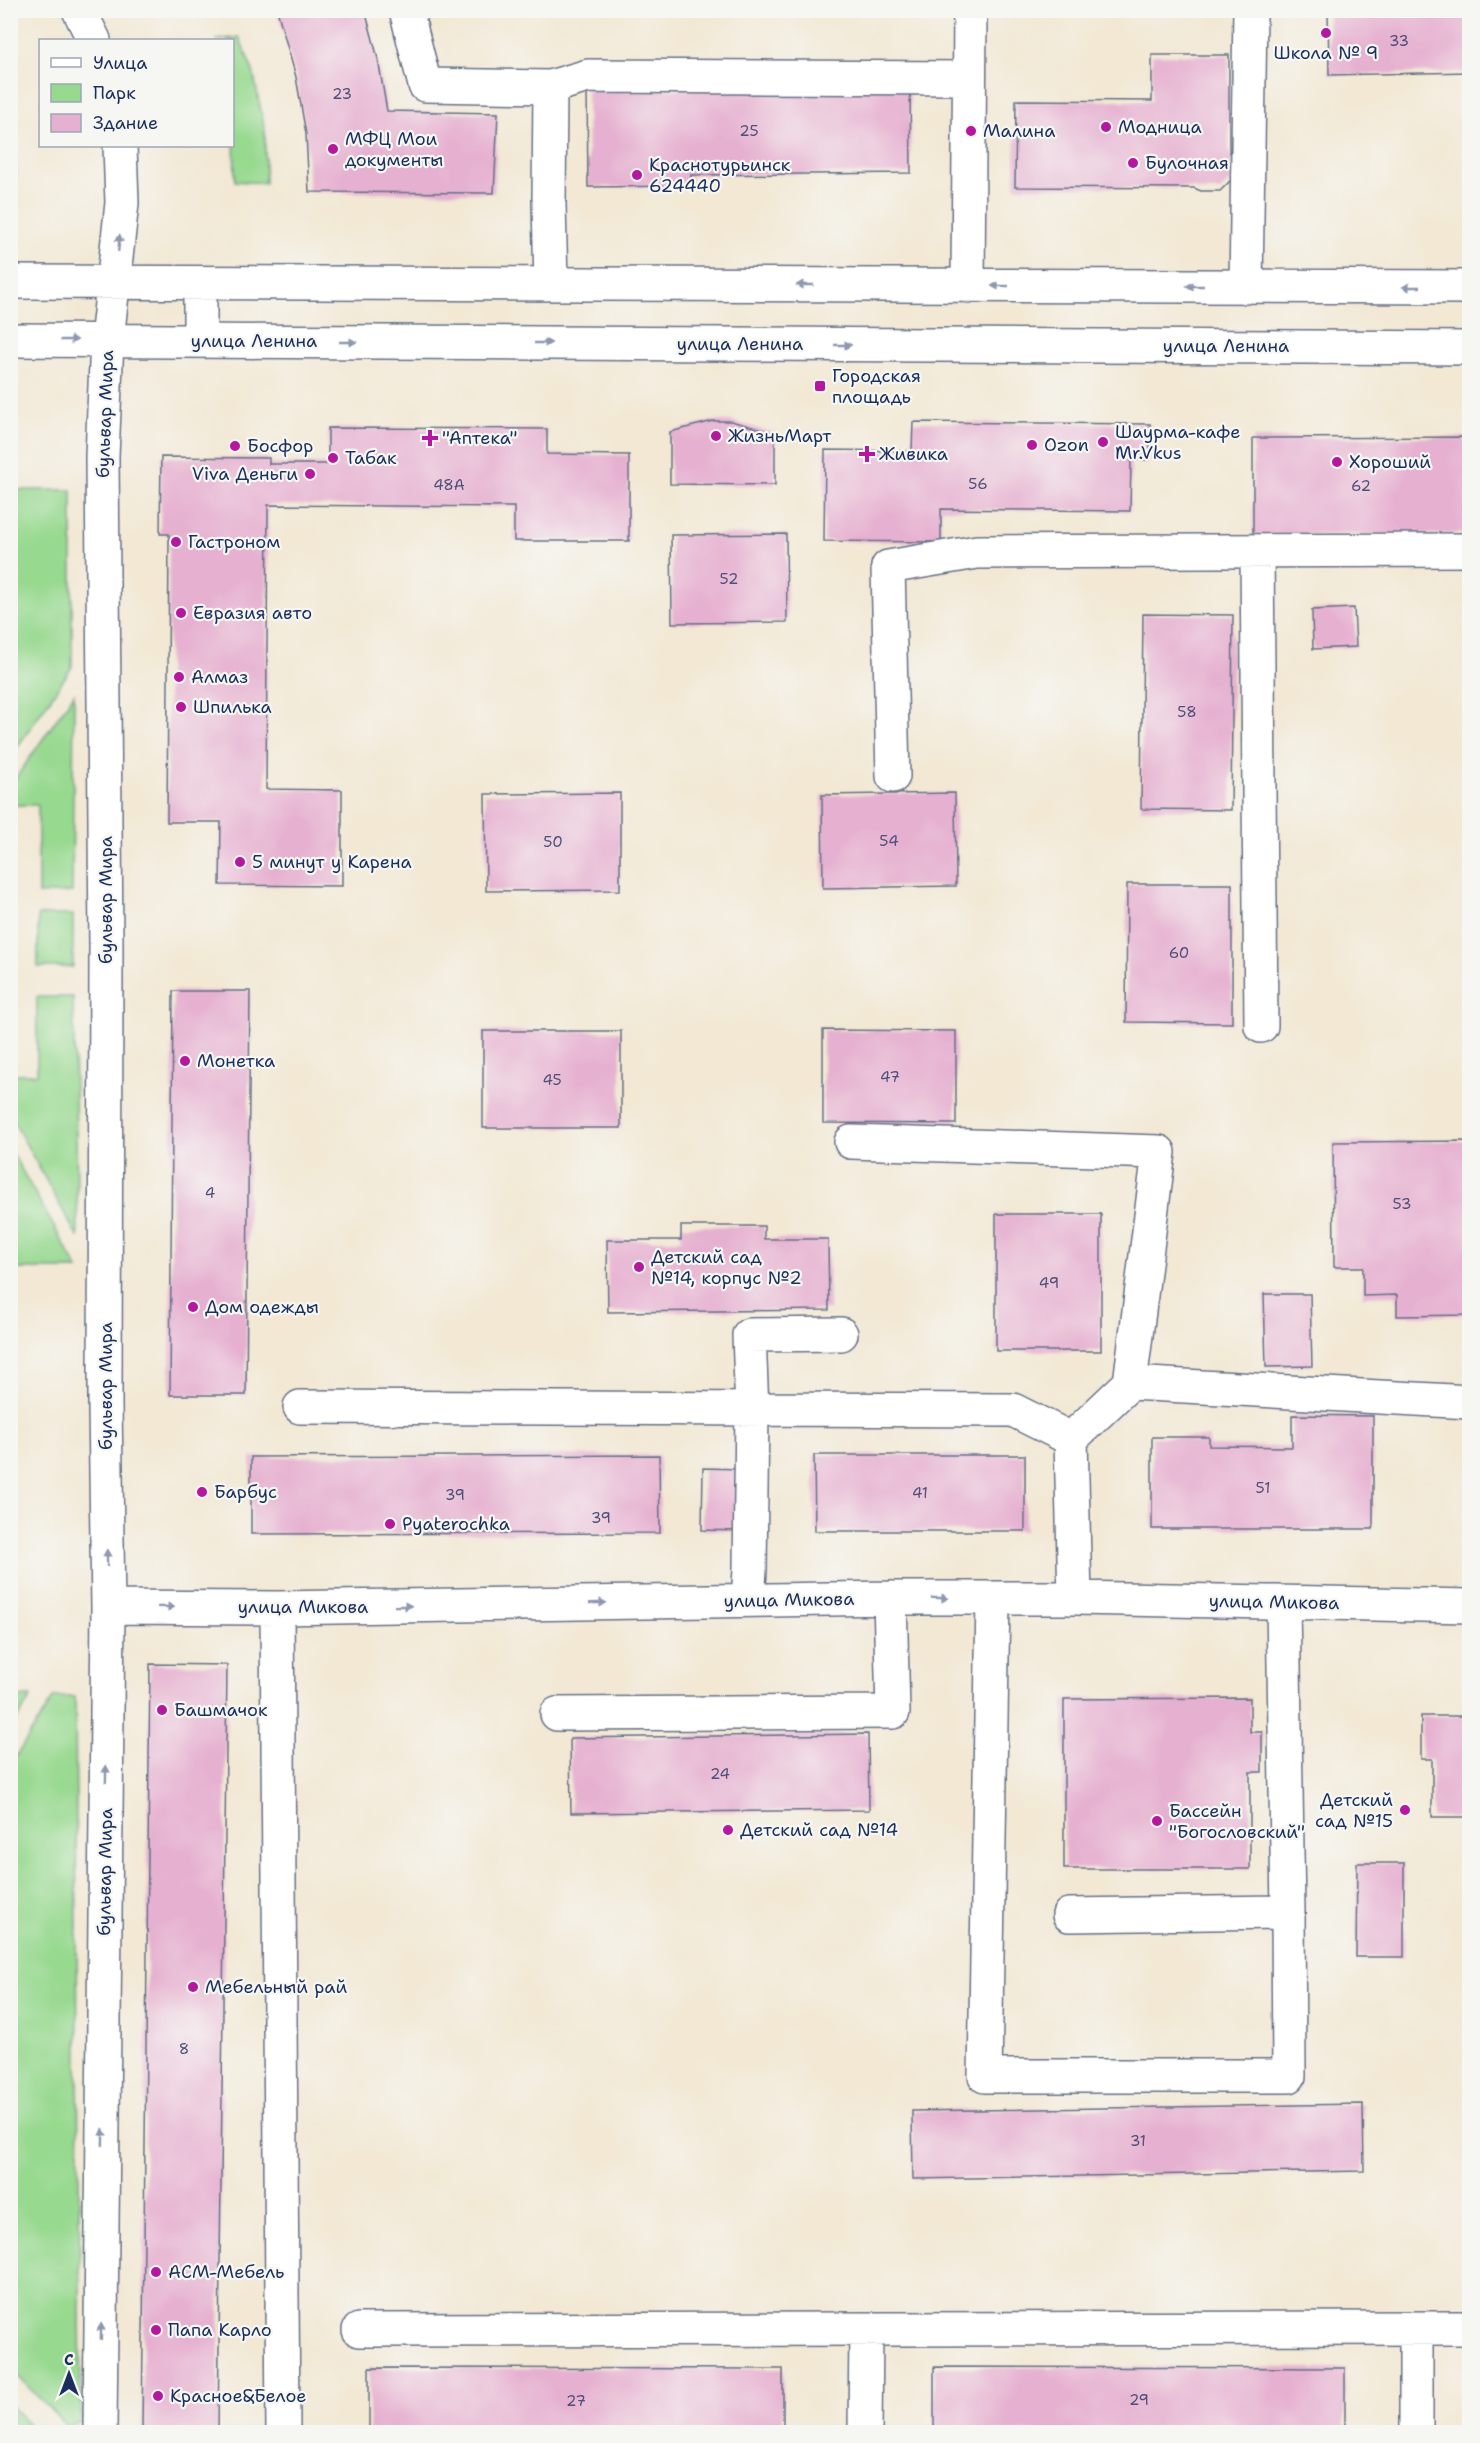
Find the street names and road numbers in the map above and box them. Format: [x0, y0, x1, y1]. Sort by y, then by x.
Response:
street label: улица Ленина [191, 329, 317, 353]
street label: улица Ленина [677, 332, 803, 356]
street label: улица Ленина [1163, 334, 1289, 358]
street label: бульвар Мира [91, 350, 119, 478]
street label: бульвар Мира [94, 836, 118, 964]
street label: бульвар Мира [94, 1322, 118, 1450]
street label: улица Микова [724, 1587, 854, 1613]
street label: улица Микова [1209, 1589, 1339, 1615]
street label: улица Микова [238, 1595, 368, 1619]
street label: бульвар Мира [92, 1808, 118, 1936]

